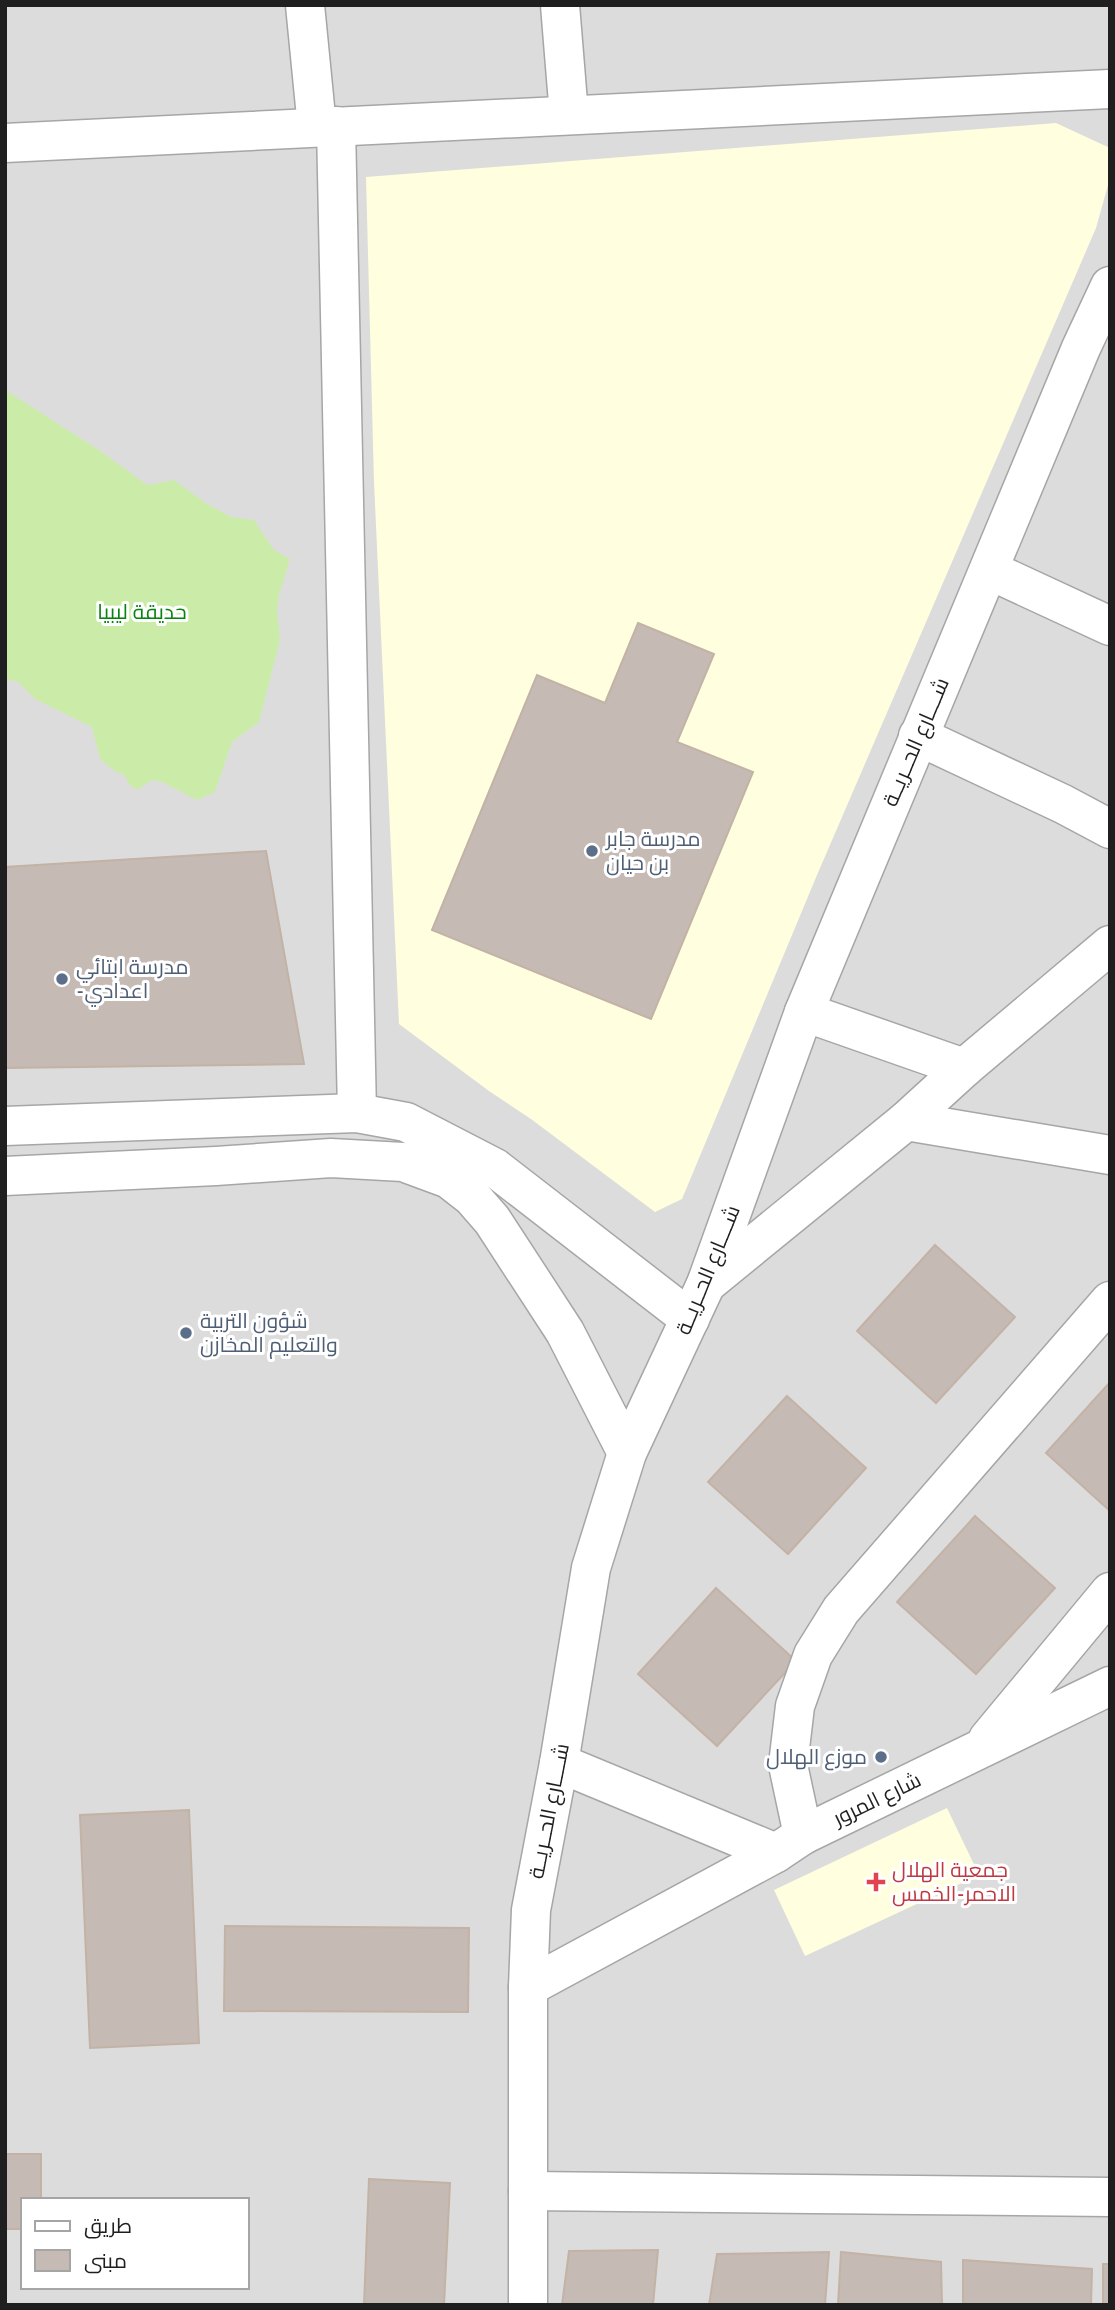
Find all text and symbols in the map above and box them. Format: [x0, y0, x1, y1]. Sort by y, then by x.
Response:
park label: حديقة ليبيا [97, 600, 187, 627]
street label: شــــارع الحــريــة [878, 674, 957, 811]
place label: مدرسة جابر بن حيان [605, 827, 700, 878]
marker: مدرسة جابر بن حيان [584, 843, 600, 859]
place label: مدرسة ابتائي -اعدادي [76, 955, 188, 1007]
marker: مدرسة ابتائي -اعدادي [54, 971, 70, 987]
street label: شــــارع الحــريــة [671, 1202, 748, 1339]
place label: شؤون التربية والتعليم المخازن [200, 1309, 338, 1360]
marker: شؤون التربية والتعليم المخازن [178, 1325, 194, 1341]
street label: شــــارع الحــريــة [524, 1741, 577, 1881]
place label: موزع الهلال [766, 1745, 867, 1772]
marker: موزع الهلال [873, 1749, 889, 1765]
street label: شارع المرور [828, 1768, 926, 1834]
place label: جمعية الهلال الاحمر-الخمس [892, 1858, 1016, 1909]
marker: جمعية الهلال الاحمر-الخمس [866, 1872, 886, 1892]
legend [21, 2198, 248, 2289]
text: طريق [84, 2214, 132, 2241]
text: مبنى [84, 2249, 127, 2276]

